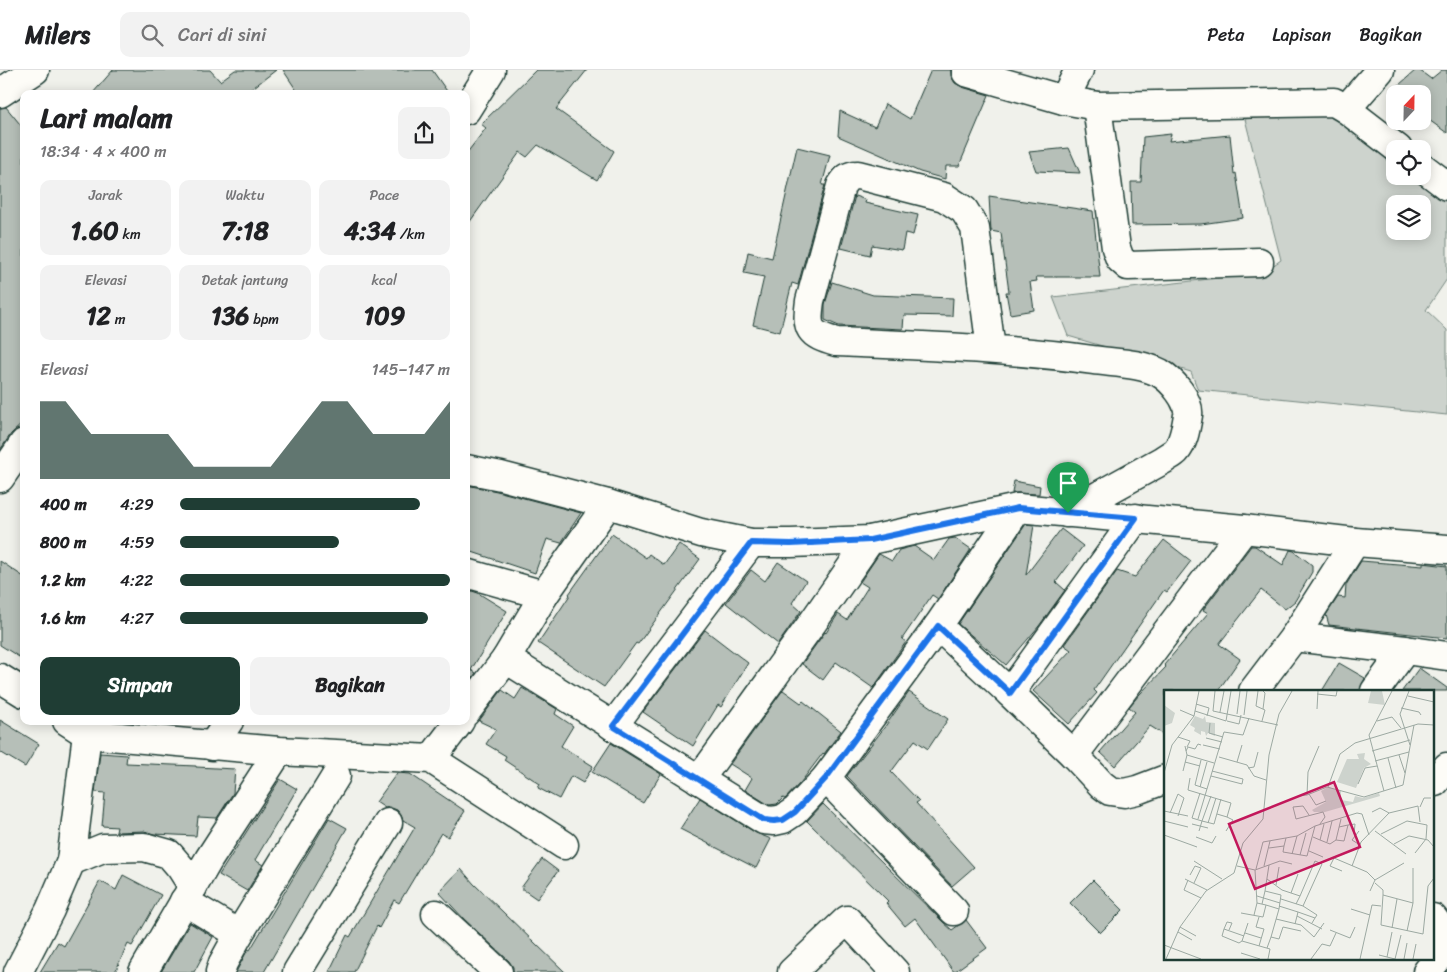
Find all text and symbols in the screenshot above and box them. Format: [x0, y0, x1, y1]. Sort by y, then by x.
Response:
search box [120, 12, 470, 57]
text: Milers [25, 14, 90, 56]
text: Cari di sini [178, 18, 266, 51]
text: Peta [1207, 19, 1244, 51]
text: Lapisan [1272, 19, 1331, 51]
text: Bagikan [1359, 19, 1422, 51]
icon: search [138, 21, 166, 49]
north arrow [1386, 85, 1431, 130]
map controls [1386, 85, 1431, 240]
text: Lari malam [40, 93, 173, 142]
button: share [398, 107, 450, 159]
text: 18:34 · 4 × 400 m [40, 137, 167, 166]
button: locate [1386, 140, 1431, 185]
text: Jarak [89, 183, 123, 208]
text: Waktu [226, 183, 264, 208]
text: Pace [369, 183, 399, 208]
button: layers [1386, 195, 1431, 240]
text: 1.60 [71, 208, 119, 253]
text: 7:18 [221, 208, 269, 253]
text: 4:34 [344, 208, 396, 253]
text: km [119, 222, 141, 247]
text: /km [396, 222, 425, 247]
text: Elevasi [85, 268, 127, 293]
text: Detak jantung [202, 268, 288, 293]
text: kcal [372, 268, 397, 293]
text: 12 [86, 293, 111, 338]
text: 136 [211, 293, 250, 338]
text: 109 [363, 293, 405, 338]
text: m [111, 307, 125, 332]
text: bpm [250, 307, 279, 332]
text: Elevasi [40, 355, 88, 384]
text: 145–147 m [372, 355, 450, 384]
pin [1047, 462, 1089, 513]
icon: arrive [1054, 469, 1082, 497]
text: 400 m [40, 490, 87, 519]
text: 4:29 [120, 490, 154, 519]
text: 800 m [40, 528, 86, 557]
text: 4:59 [120, 528, 154, 557]
text: 1.2 km [40, 566, 86, 595]
text: 4:22 [120, 566, 153, 595]
text: 1.6 km [40, 604, 86, 633]
text: 4:27 [120, 604, 153, 633]
button: Simpan [40, 657, 240, 715]
button: Bagikan [250, 657, 450, 715]
inset map [1164, 690, 1434, 960]

